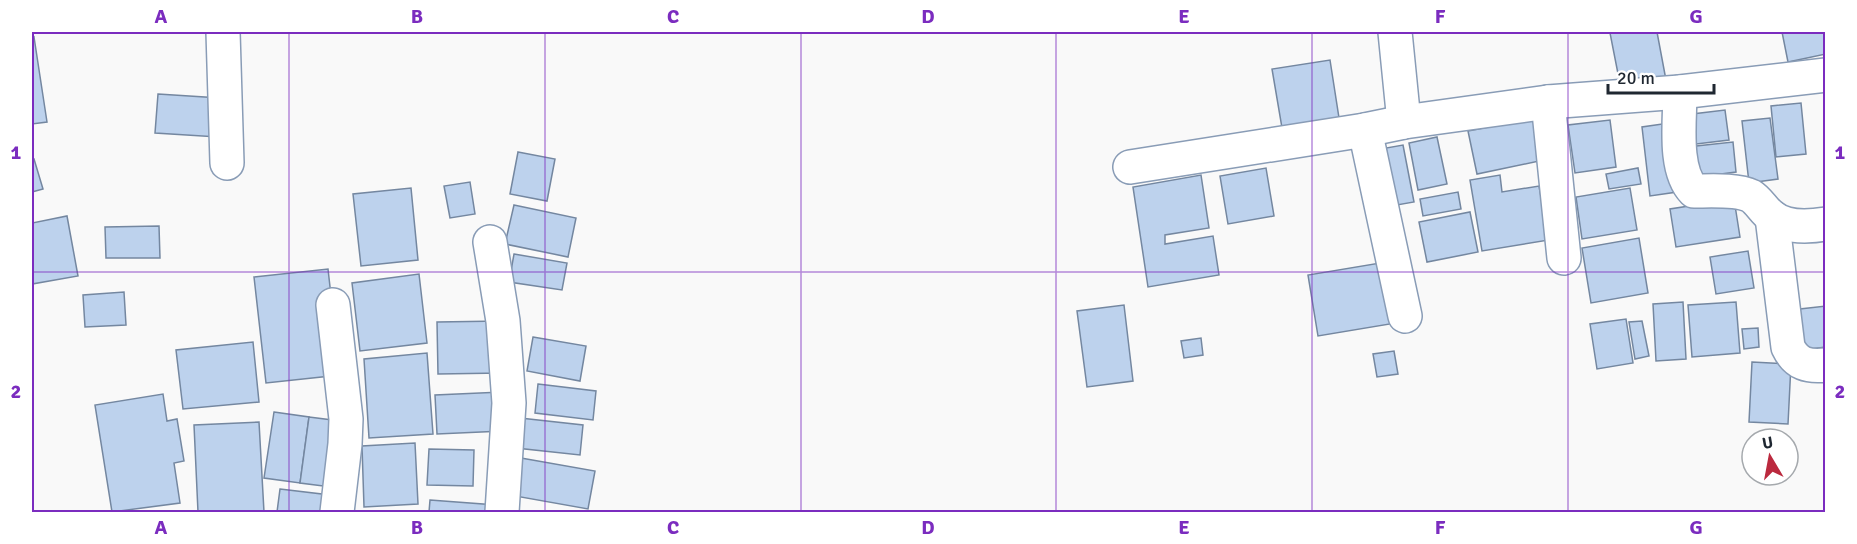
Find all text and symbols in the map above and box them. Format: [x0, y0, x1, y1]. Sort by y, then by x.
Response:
text: A [155, 4, 168, 29]
text: B [411, 4, 423, 29]
text: C [667, 4, 679, 29]
text: D [921, 4, 935, 29]
text: E [1178, 4, 1190, 29]
text: F [1435, 4, 1446, 29]
text: G [1689, 4, 1703, 29]
scale bar [1608, 57, 1714, 95]
text: 20 m [1617, 67, 1655, 89]
text: 1 [11, 140, 22, 165]
text: 1 [1835, 140, 1846, 165]
text: 2 [11, 379, 21, 404]
text: 2 [1835, 379, 1845, 404]
north arrow [1740, 427, 1800, 487]
text: U [1761, 432, 1775, 454]
text: A [155, 515, 168, 540]
text: B [411, 515, 423, 540]
text: C [667, 515, 679, 540]
text: D [921, 515, 935, 540]
text: E [1178, 515, 1190, 540]
text: F [1435, 515, 1446, 540]
text: G [1689, 515, 1703, 540]

